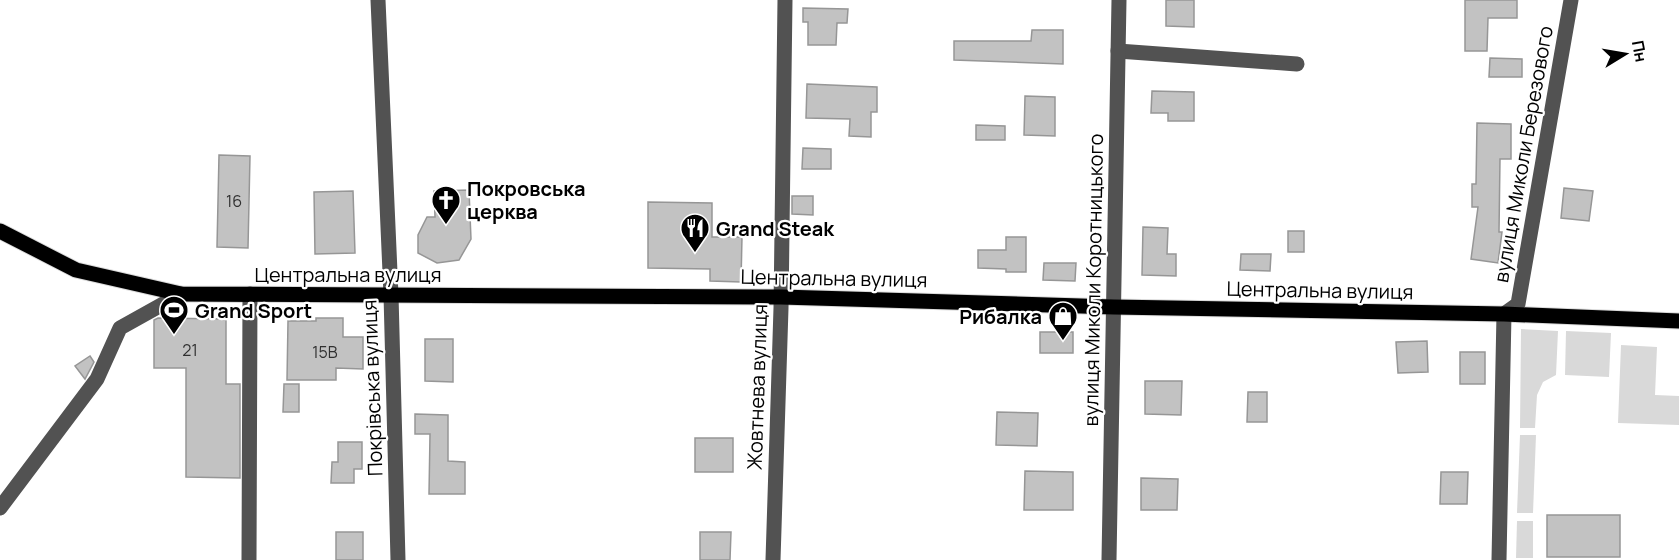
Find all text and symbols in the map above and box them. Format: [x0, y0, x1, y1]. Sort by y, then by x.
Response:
street label: вулиця Миколи Березового [1487, 23, 1559, 284]
north arrow [1595, 24, 1655, 84]
text: Пн [1627, 38, 1653, 64]
street label: вулиця Миколи Коротницького [1077, 133, 1109, 427]
place label: Покровська церква [467, 175, 586, 225]
church icon: Покровська церква [430, 184, 462, 226]
house number: 16 [226, 190, 242, 212]
restaurant icon: Grand Steak [679, 212, 711, 254]
place label: Grand Steak [716, 215, 835, 242]
street label: Центральна вулиця [255, 261, 441, 288]
street label: Центральна вулиця [740, 263, 928, 293]
street label: Центральна вулиця [1226, 275, 1414, 305]
sports icon: Grand Sport [158, 294, 190, 336]
place label: Grand Sport [195, 297, 312, 324]
street label: Покрівська вулиця [355, 299, 389, 477]
shop icon: Рибалка [1047, 300, 1079, 342]
street label: Жовтнева вулиця [741, 303, 773, 471]
place label: Рибалка [959, 303, 1042, 330]
house number: 21 [182, 339, 198, 361]
house number: 15В [312, 341, 338, 363]

